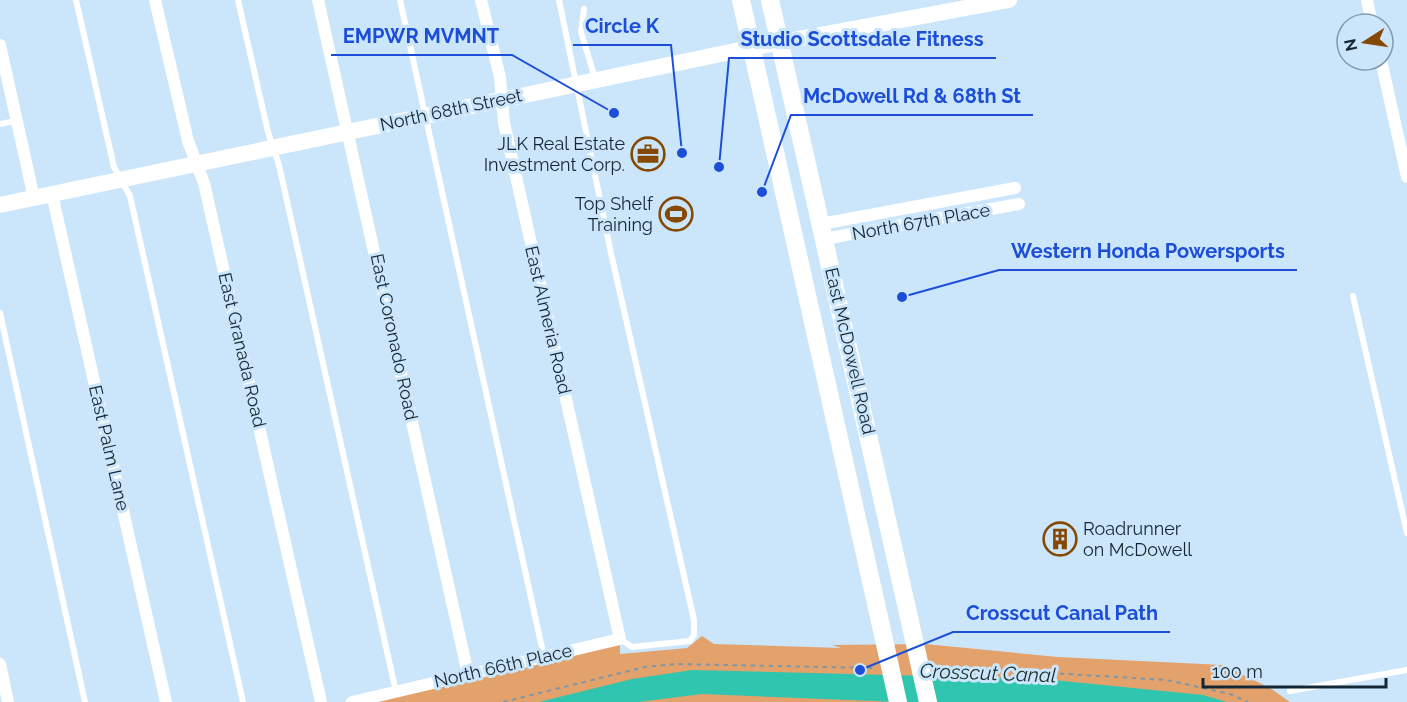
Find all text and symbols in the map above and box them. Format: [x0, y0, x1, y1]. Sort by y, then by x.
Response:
callout: Circle K [573, 7, 671, 45]
north arrow [1335, 12, 1395, 72]
text: Circle K [585, 14, 660, 38]
callout: EMPWR MVMNT [331, 17, 512, 55]
callout: Studio Scottsdale Fitness [729, 20, 996, 58]
text: EMPWR MVMNT [343, 24, 500, 48]
text: Studio Scottsdale Fitness [740, 27, 984, 51]
text: N [1340, 37, 1361, 53]
callout: McDowell Rd & 68th St [791, 77, 1033, 115]
street label: North 68th Street [378, 84, 524, 135]
text: McDowell Rd & 68th St [803, 84, 1021, 108]
place label: JLK Real Estate Investment Corp. [484, 133, 625, 175]
office icon: JLK Real Estate Investment Corp. [630, 136, 666, 172]
place label: Top Shelf Training [575, 193, 654, 235]
sports icon: Top Shelf Training [658, 196, 694, 232]
street label: North 67th Place [850, 199, 992, 244]
callout: Western Honda Powersports [999, 232, 1297, 270]
text: Western Honda Powersports [1011, 239, 1285, 263]
street label: East Almeria Road [521, 244, 576, 396]
street label: East Coronado Road [367, 252, 422, 422]
street label: East McDowell Road [821, 265, 880, 436]
street label: East Granada Road [214, 271, 270, 429]
street label: East Palm Lane [85, 383, 134, 513]
place label: Roadrunner on McDowell [1083, 518, 1192, 560]
building icon: Roadrunner on McDowell [1042, 521, 1078, 557]
callout: Crosscut Canal Path [953, 594, 1170, 632]
text: Crosscut Canal Path [966, 601, 1158, 625]
street label: North 66th Place [432, 639, 574, 692]
scale bar [1203, 651, 1386, 689]
water label: Crosscut Canal [919, 659, 1057, 687]
text: 100 m [1212, 661, 1263, 682]

